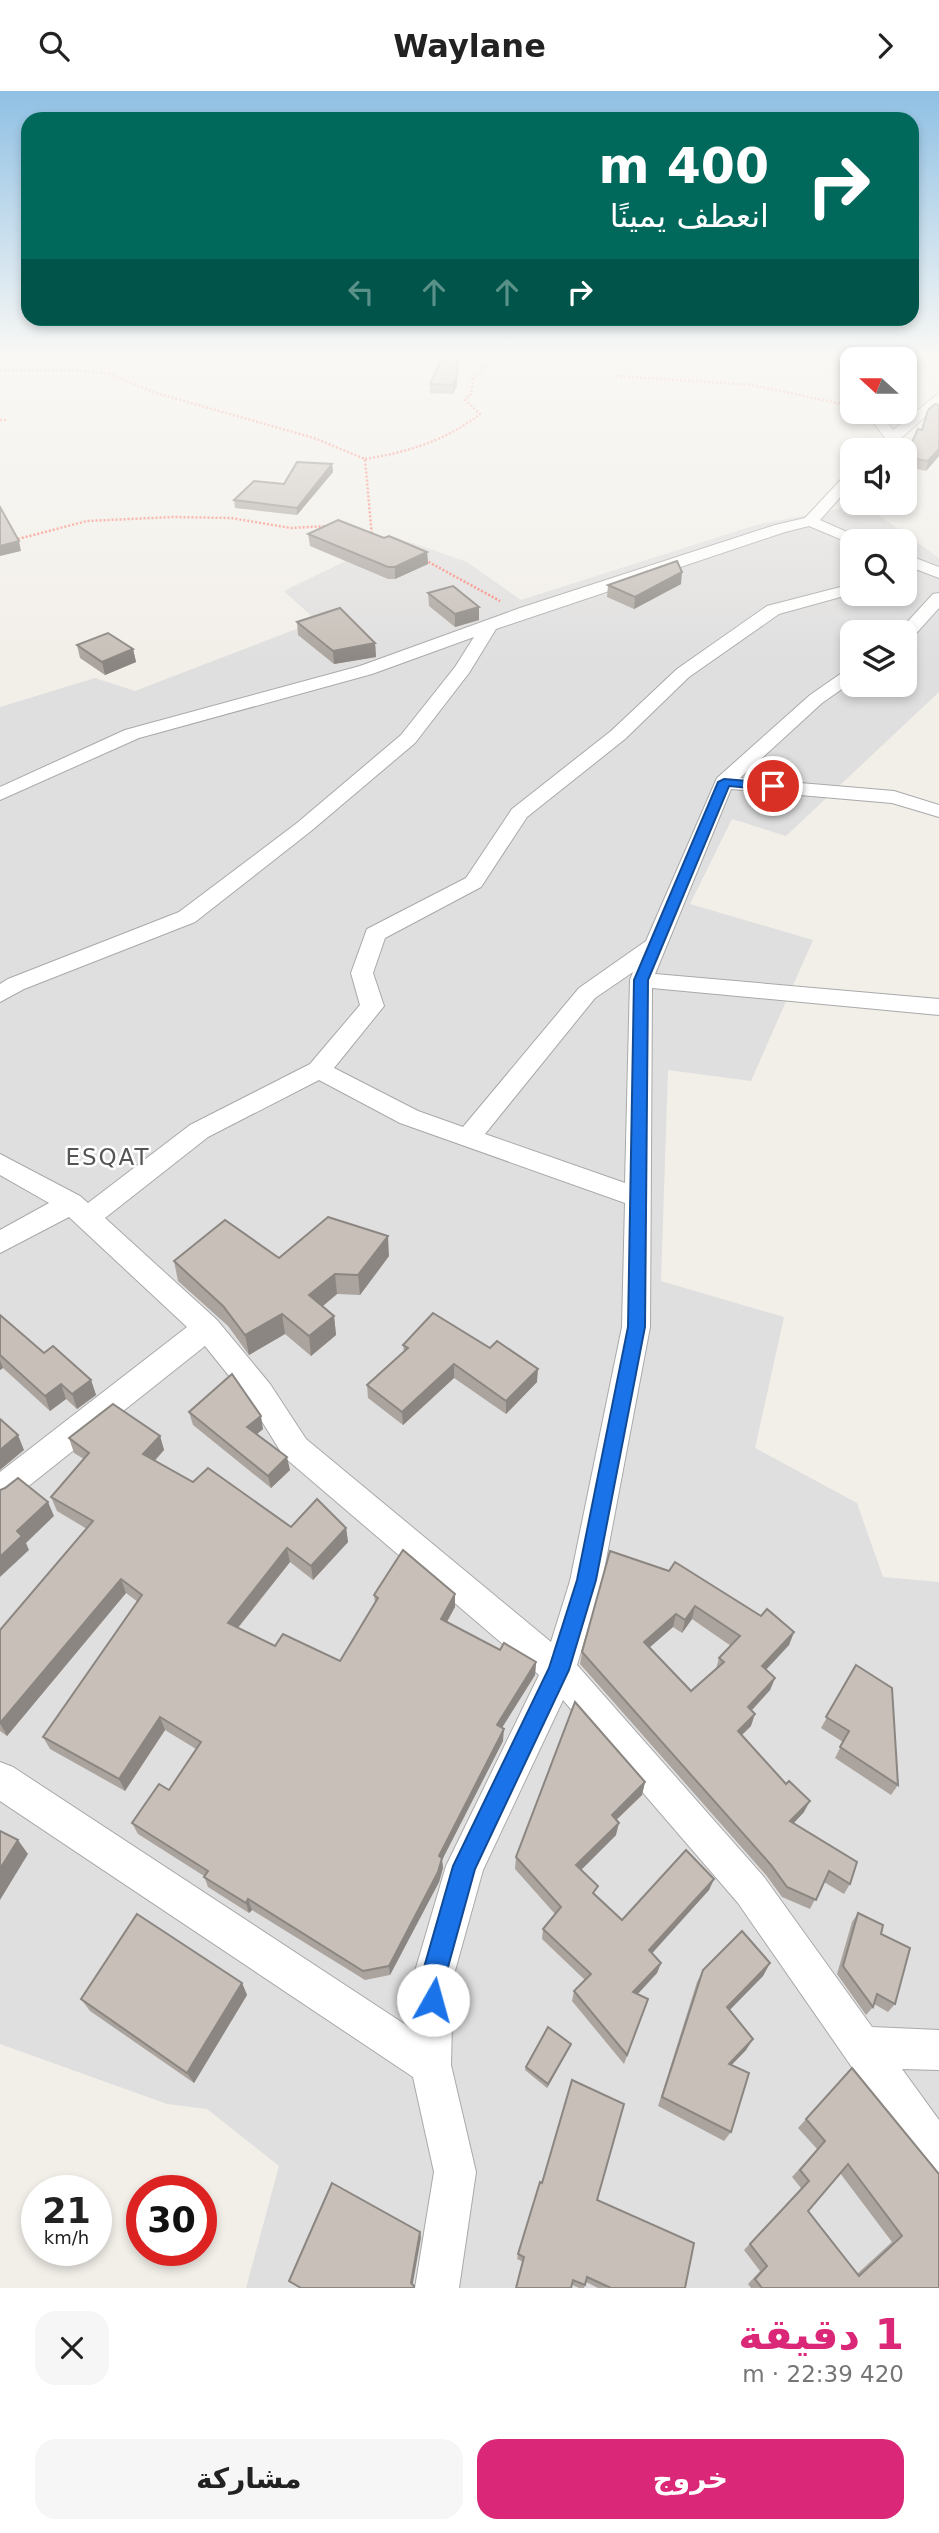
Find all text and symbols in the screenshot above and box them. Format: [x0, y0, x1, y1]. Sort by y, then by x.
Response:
icon: search [35, 27, 73, 65]
text: Waylane [393, 27, 546, 65]
icon: forward [866, 27, 904, 65]
text: 400 m [599, 138, 769, 195]
icon: right [793, 140, 884, 231]
text: انعطف يمينًا [610, 197, 769, 235]
icon: left [342, 273, 380, 311]
icon: ahead [415, 273, 453, 311]
icon: ahead [488, 273, 526, 311]
icon: right [561, 273, 599, 311]
north arrow [840, 347, 917, 423]
map controls [840, 347, 917, 697]
button: sound [840, 438, 917, 515]
button: search [840, 529, 917, 606]
button: layers [840, 620, 917, 697]
pin [743, 756, 803, 816]
icon: arrive [754, 767, 792, 805]
district label: ESQAT [65, 1144, 151, 1170]
position arrow [396, 1963, 470, 2037]
speed limit sign: 30 [126, 2175, 217, 2266]
text: 21 [42, 2191, 91, 2231]
text: km/h [44, 2227, 89, 2248]
text: 1 دقيقة [738, 2310, 904, 2359]
button: close [35, 2311, 109, 2385]
text: 420 m · 22:39 [742, 2361, 904, 2387]
button: مشاركة [35, 2439, 463, 2519]
button: خروج [477, 2439, 904, 2519]

